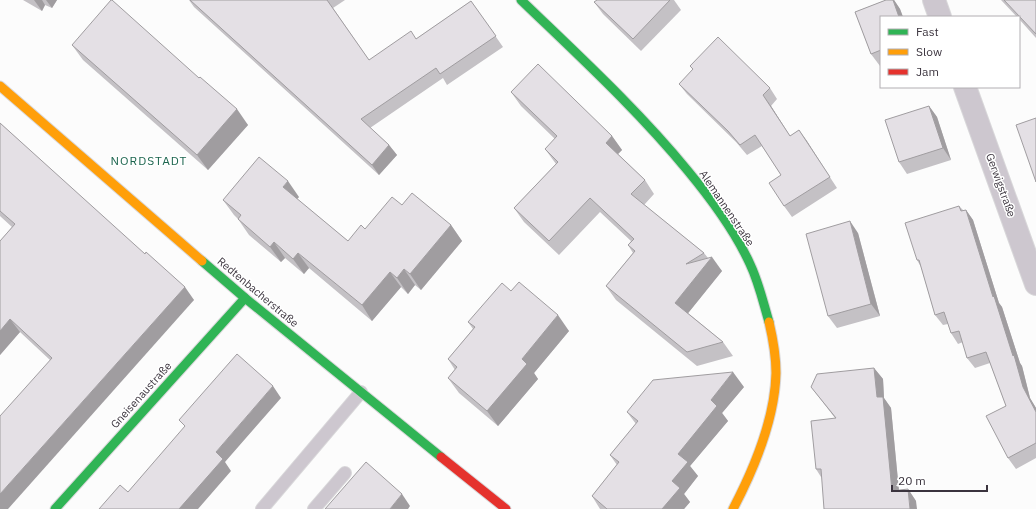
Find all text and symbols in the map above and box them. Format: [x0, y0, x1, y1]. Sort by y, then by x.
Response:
legend [880, 16, 1020, 88]
text: Fast [916, 24, 939, 39]
text: Slow [916, 44, 942, 59]
text: Jam [916, 64, 939, 79]
street label: Gerwigstraße [983, 151, 1019, 219]
district label: NORDSTADT [111, 153, 187, 168]
street label: Alemannenstraße [696, 167, 758, 249]
street label: Redtenbacherstraße [215, 254, 301, 330]
street label: Gneisenaustraße [108, 359, 174, 431]
scale bar [892, 467, 987, 493]
text: 20 m [898, 473, 926, 488]

